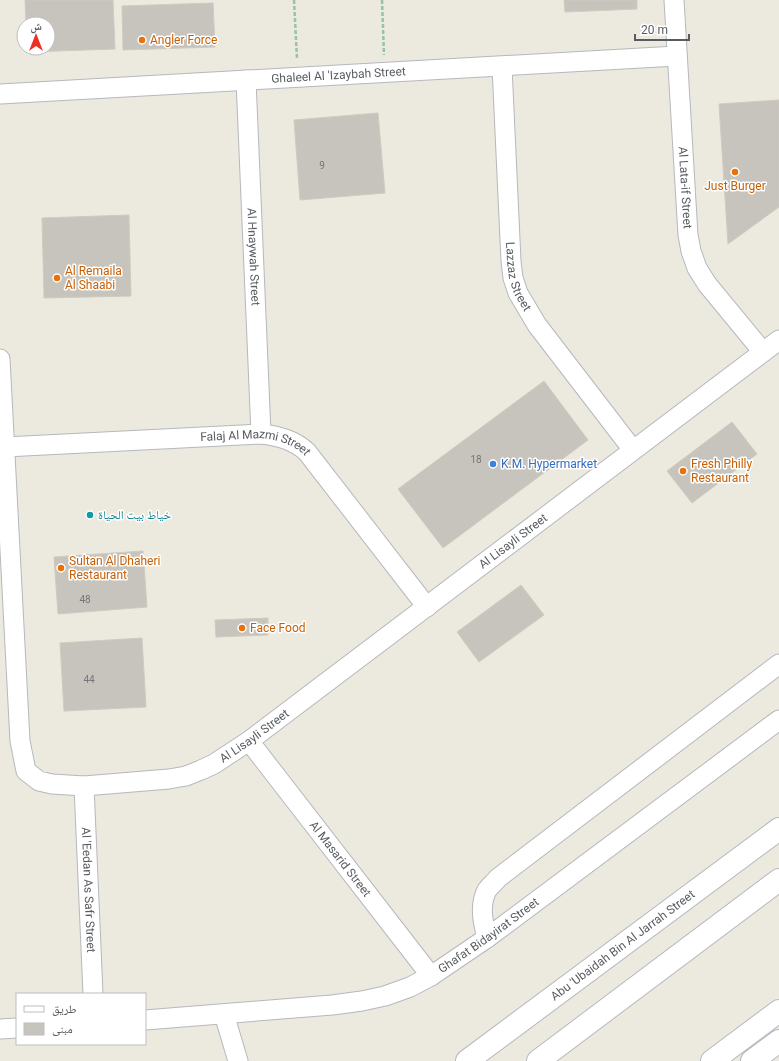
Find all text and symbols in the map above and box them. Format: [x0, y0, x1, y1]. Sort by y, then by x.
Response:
north arrow [16, 16, 56, 56]
scale bar [635, 16, 689, 42]
text: ش [30, 20, 42, 34]
text: 20 m [641, 23, 668, 37]
place label: Angler Force [150, 33, 217, 47]
marker: Angler Force [137, 35, 147, 45]
street label: Ghaleel Al 'Izaybah Street [271, 64, 406, 86]
street label: Al Lata-if Street [676, 146, 695, 229]
house number: 9 [319, 160, 325, 171]
marker: Just Burger [730, 167, 740, 177]
place label: Just Burger [704, 179, 766, 193]
street label: Al Hnaywah Street [244, 208, 263, 306]
street label: Lazzaz Street [503, 241, 534, 314]
place label: Al Remaila Al Shaabi [65, 264, 122, 292]
marker: Al Remaila Al Shaabi [52, 273, 62, 283]
street label: Falaj Al Mazmi Street [200, 427, 314, 458]
house number: 18 [470, 454, 482, 465]
place label: K.M. Hypermarket [501, 457, 597, 471]
place label: Fresh Philly Restaurant [691, 457, 753, 485]
marker: K.M. Hypermarket [488, 459, 498, 469]
marker: Fresh Philly Restaurant [678, 466, 688, 476]
place label: خياط بيت الحياة [98, 508, 172, 522]
marker: خياط بيت الحياة [85, 510, 95, 520]
street label: Al Lisayli Street [476, 511, 550, 572]
place label: Sultan Al Dhaheri Restaurant [69, 554, 160, 582]
marker: Sultan Al Dhaheri Restaurant [56, 563, 66, 573]
house number: 48 [79, 594, 91, 605]
place label: Face Food [250, 621, 306, 635]
marker: Face Food [237, 623, 247, 633]
house number: 44 [83, 674, 95, 685]
street label: Al Lisayli Street [217, 706, 292, 765]
street label: Al Masarid Street [307, 818, 374, 899]
street label: Al 'Eedan As Safr Street [79, 827, 98, 953]
street label: Abu 'Ubaidah Bin Al Jarrah Street [548, 887, 697, 1003]
street label: Ghafat Bidayirat Street [436, 895, 542, 976]
legend [16, 993, 146, 1045]
text: طريق [52, 1002, 77, 1016]
text: مبنى [52, 1022, 73, 1036]

